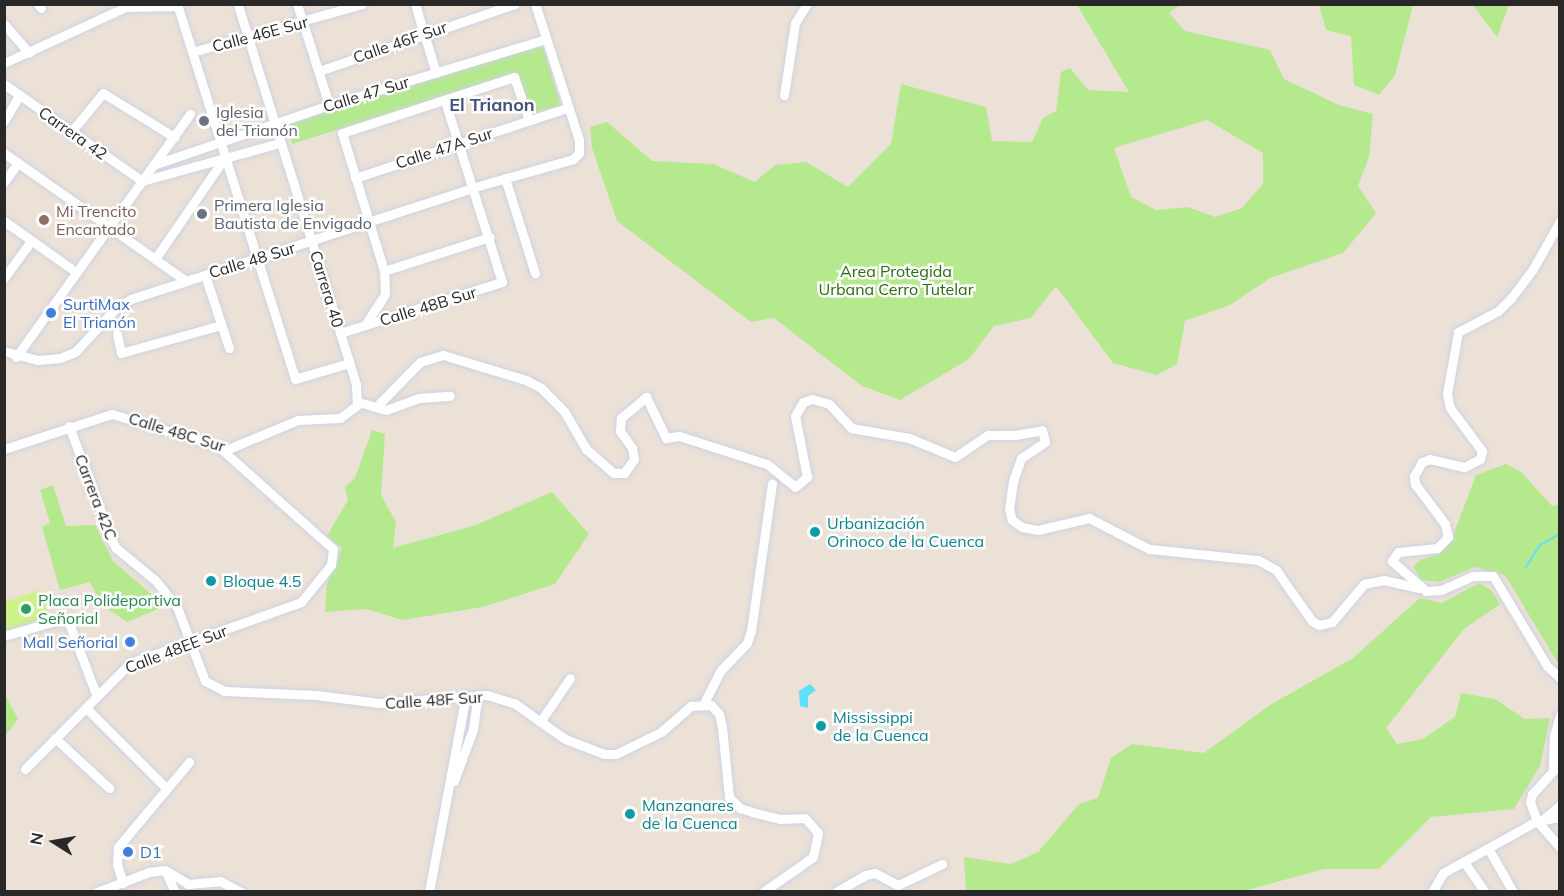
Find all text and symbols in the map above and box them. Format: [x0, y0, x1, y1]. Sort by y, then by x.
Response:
street label: Calle 46E Sur [210, 12, 310, 56]
street label: Calle 46F Sur [350, 17, 450, 67]
street label: Calle 47 Sur [321, 72, 411, 116]
district label: El Trianon [449, 94, 535, 116]
street label: Carrera 42 [35, 102, 111, 164]
place label: Iglesia del Trianón [216, 102, 298, 140]
marker: Iglesia del Trianón [197, 114, 211, 128]
street label: Calle 47A Sur [393, 123, 495, 173]
place label: Primera Iglesia Bautista de Envigado [214, 195, 372, 233]
place label: Mi Trencito Encantado [56, 201, 136, 239]
marker: Primera Iglesia Bautista de Envigado [195, 207, 209, 221]
marker: Mi Trencito Encantado [37, 213, 51, 227]
street label: Calle 48 Sur [207, 238, 297, 282]
street label: Carrera 40 [306, 248, 348, 330]
park label: Area Protegida Urbana Cerro Tutelar [819, 261, 973, 299]
street label: Calle 48B Sur [377, 282, 479, 330]
place label: SurtiMax El Trianón [63, 294, 136, 332]
marker: SurtiMax El Trianón [44, 306, 58, 320]
street label: Calle 48C Sur [126, 408, 228, 456]
street label: Carrera 42C [71, 451, 121, 543]
place label: Urbanización Orinoco de la Cuenca [827, 513, 984, 551]
marker: Urbanización Orinoco de la Cuenca [808, 525, 822, 539]
place label: Bloque 4.5 [223, 571, 301, 591]
marker: Bloque 4.5 [204, 574, 218, 588]
place label: Placa Polideportiva Señorial [38, 590, 181, 628]
marker: Placa Polideportiva Señorial [19, 602, 33, 616]
street label: Calle 48EE Sur [122, 621, 230, 677]
place label: Mall Señorial [23, 632, 118, 652]
marker: Mall Señorial [123, 635, 137, 649]
street label: Calle 48F Sur [384, 687, 484, 713]
place label: Mississippi de la Cuenca [833, 707, 929, 745]
marker: Mississippi de la Cuenca [814, 719, 828, 733]
place label: Manzanares de la Cuenca [642, 795, 738, 833]
marker: Manzanares de la Cuenca [623, 807, 637, 821]
north arrow [24, 812, 84, 872]
text: N [25, 831, 47, 846]
place label: D1 [140, 842, 162, 862]
marker: D1 [121, 845, 135, 859]

